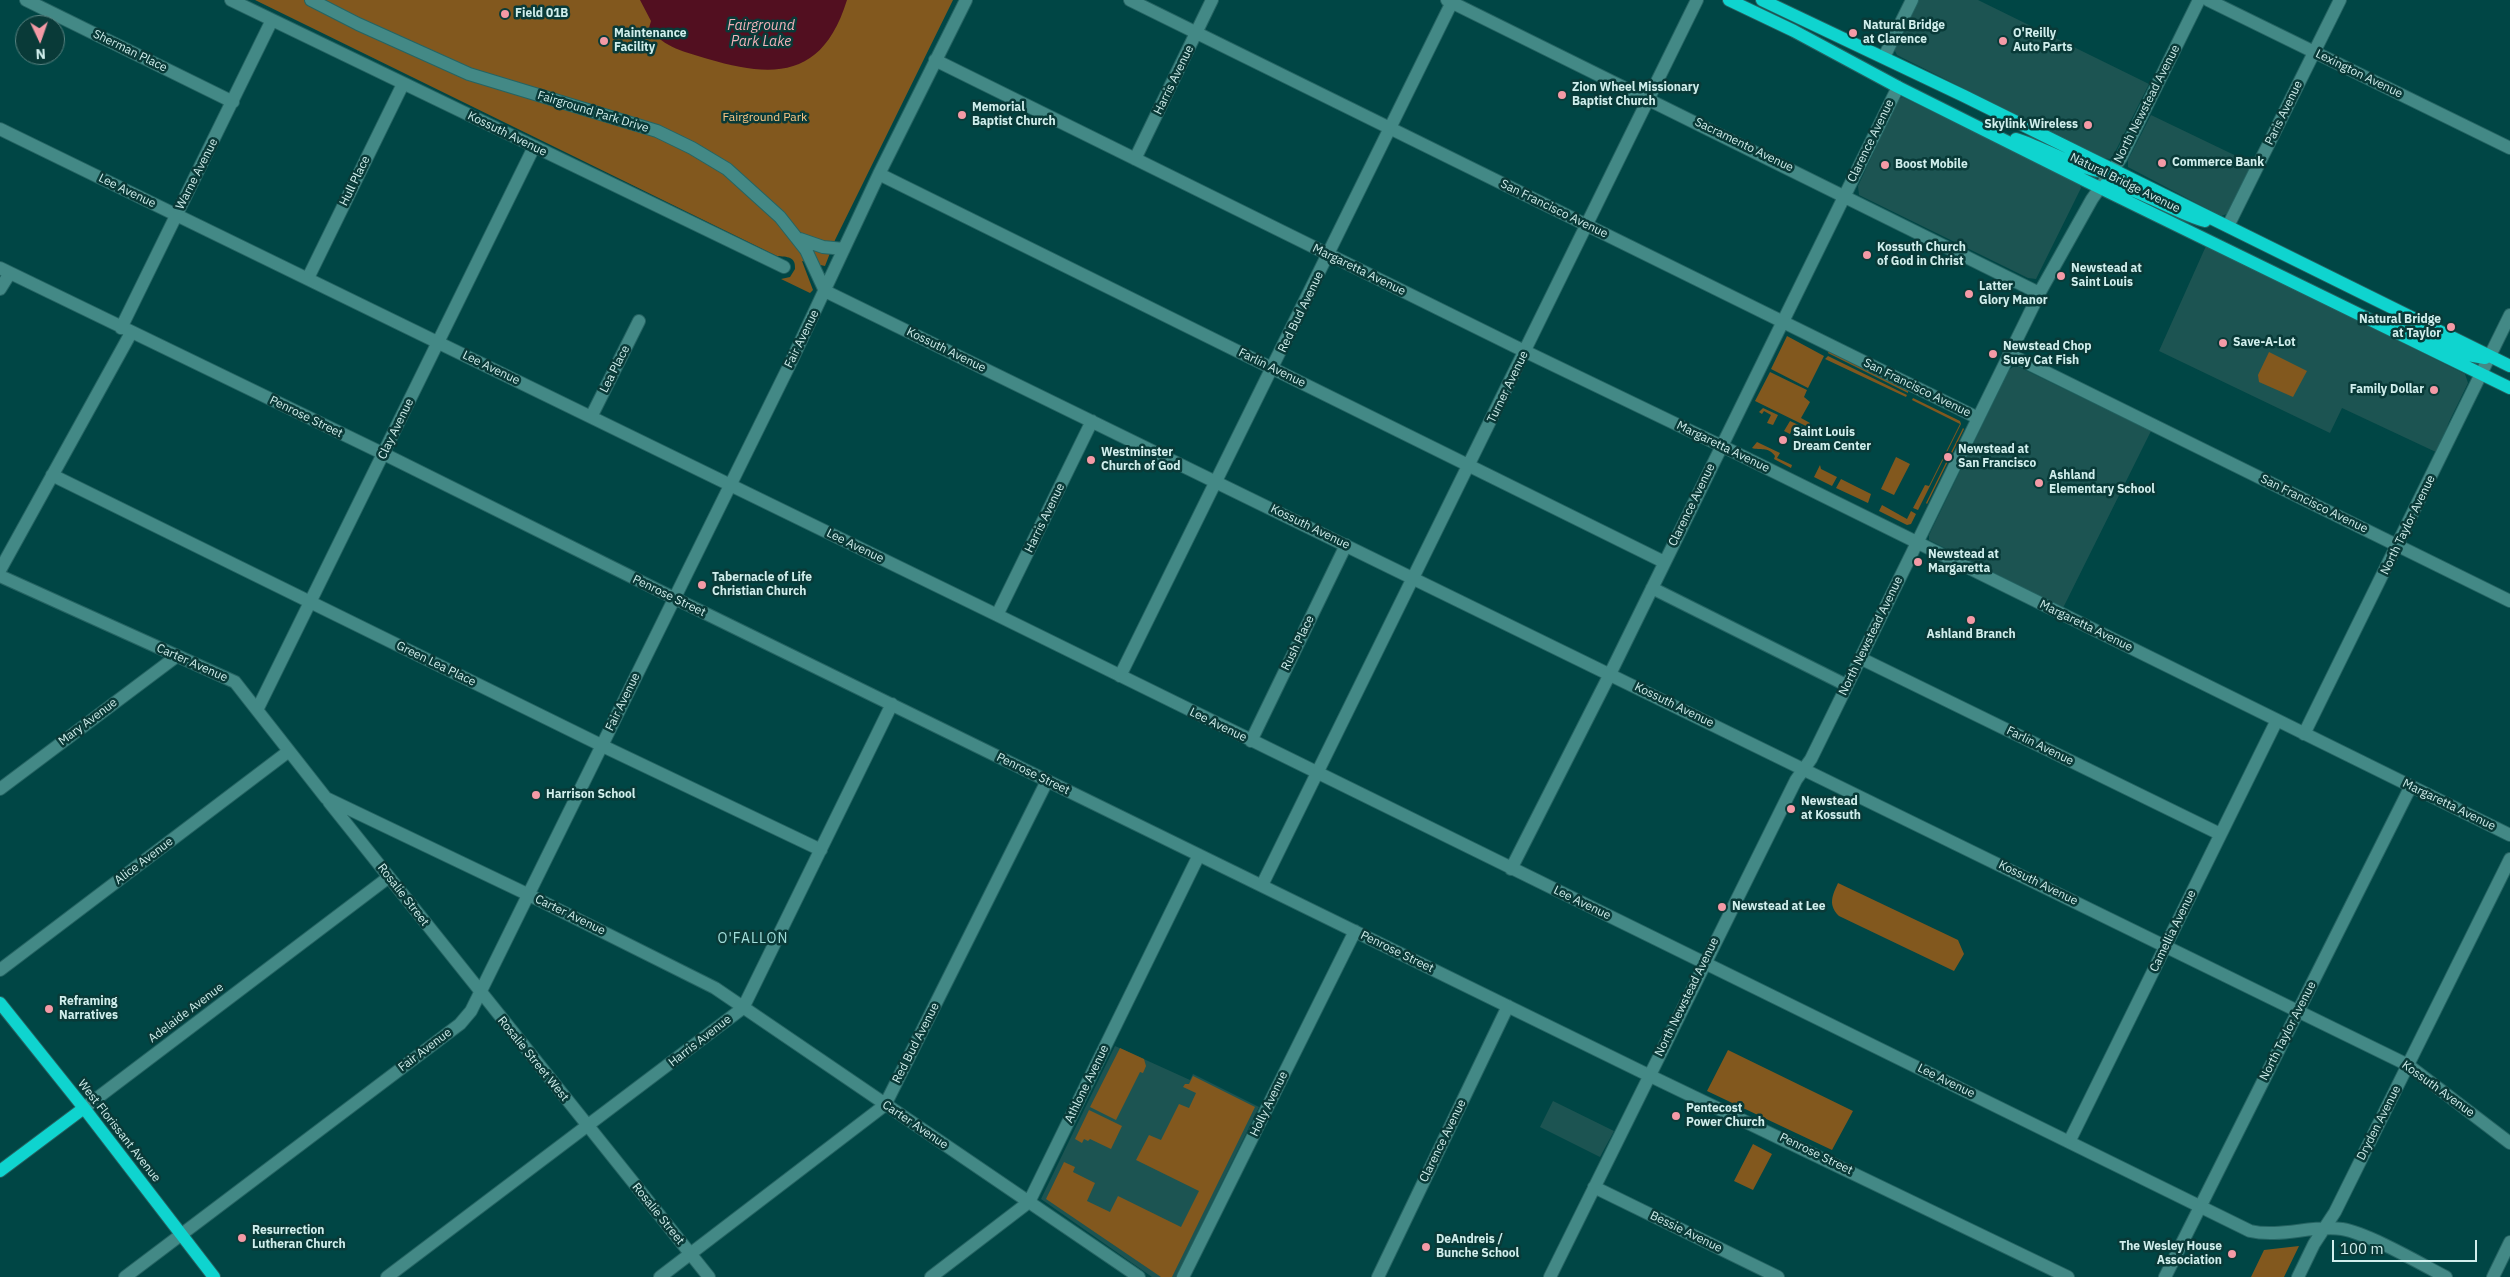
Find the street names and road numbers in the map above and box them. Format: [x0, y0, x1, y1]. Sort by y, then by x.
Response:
street label: Sherman Place [91, 27, 169, 75]
street label: Harris Avenue [1151, 43, 1197, 117]
street label: North Newstead Avenue [2111, 43, 2183, 165]
street label: Lexington Avenue [2313, 47, 2405, 101]
street label: Paris Avenue [2262, 79, 2306, 147]
street label: Fairground Park Drive [536, 88, 650, 136]
street label: Clarence Avenue [1845, 97, 1897, 185]
street label: Kossuth Avenue [465, 109, 549, 159]
street label: Sacramento Avenue [1692, 115, 1796, 175]
street label: Warne Avenue [173, 136, 221, 212]
street label: Natural Bridge Avenue [2068, 150, 2182, 216]
street label: Hull Place [337, 154, 373, 208]
street label: Lee Avenue [96, 171, 158, 211]
street label: San Francisco Avenue [1498, 177, 1610, 241]
street label: Margaretta Avenue [1310, 241, 1408, 299]
street label: Red Bud Avenue [1275, 269, 1327, 355]
street label: Fair Avenue [782, 308, 822, 370]
street label: Kossuth Avenue [904, 325, 988, 375]
street label: Lea Place [597, 343, 633, 395]
street label: Farlin Avenue [1236, 346, 1308, 390]
street label: Lee Avenue [460, 348, 522, 388]
street label: Turner Avenue [1484, 349, 1532, 425]
street label: San Francisco Avenue [1861, 356, 1973, 420]
street label: Penrose Street [267, 393, 345, 441]
street label: Clay Avenue [375, 396, 417, 462]
street label: Margaretta Avenue [1674, 418, 1772, 476]
street label: Clarence Avenue [1666, 461, 1718, 549]
street label: San Francisco Avenue [2258, 472, 2370, 536]
street label: North Taylor Avenue [2378, 473, 2438, 577]
street label: Harris Avenue [1022, 481, 1068, 555]
street label: Kossuth Avenue [1268, 502, 1352, 552]
street label: Lee Avenue [824, 526, 886, 566]
street label: Penrose Street [630, 572, 708, 620]
street label: North Newstead Avenue [1836, 574, 1906, 698]
street label: Margaretta Avenue [2037, 597, 2135, 655]
street label: Rush Place [1278, 613, 1318, 673]
street label: Green Lea Place [394, 639, 478, 689]
street label: Carter Avenue [154, 641, 230, 685]
street label: Fair Avenue [603, 671, 643, 733]
street label: Kossuth Avenue [1632, 680, 1716, 730]
street label: Mary Avenue [56, 695, 120, 749]
street label: Lee Avenue [1187, 705, 1249, 745]
street label: Farlin Avenue [2004, 724, 2076, 768]
street label: Penrose Street [994, 750, 1072, 798]
street label: Margaretta Avenue [2400, 776, 2498, 834]
street label: Alice Avenue [112, 834, 176, 888]
street label: Kossuth Avenue [1996, 858, 2080, 908]
street label: Rosalie Street [374, 861, 432, 929]
street label: Lee Avenue [1551, 883, 1613, 923]
street label: Camellia Avenue [2147, 888, 2199, 974]
street label: Carter Avenue [533, 892, 607, 938]
street label: Penrose Street [1358, 928, 1436, 976]
street label: North Newstead Avenue [1652, 935, 1722, 1059]
street label: North Taylor Avenue [2257, 979, 2319, 1083]
street label: Adelaide Avenue [146, 980, 226, 1046]
street label: Red Bud Avenue [890, 1000, 942, 1086]
street label: Harris Avenue [666, 1012, 734, 1070]
street label: Rosalie Street West [494, 1014, 572, 1104]
street label: Fair Avenue [396, 1025, 454, 1075]
street label: Athlone Avenue [1062, 1043, 1112, 1125]
street label: Kossuth Avenue [2399, 1058, 2477, 1120]
street label: Lee Avenue [1915, 1061, 1977, 1101]
street label: Holly Avenue [1247, 1069, 1291, 1139]
street label: West Florissant Avenue [75, 1077, 163, 1185]
street label: Dryden Avenue [2354, 1083, 2404, 1163]
street label: Clarence Avenue [1417, 1097, 1469, 1185]
street label: Carter Avenue [879, 1098, 951, 1152]
street label: Penrose Street [1777, 1130, 1855, 1178]
street label: Rosalie Street [629, 1180, 687, 1248]
street label: Bessie Avenue [1648, 1208, 1724, 1256]

